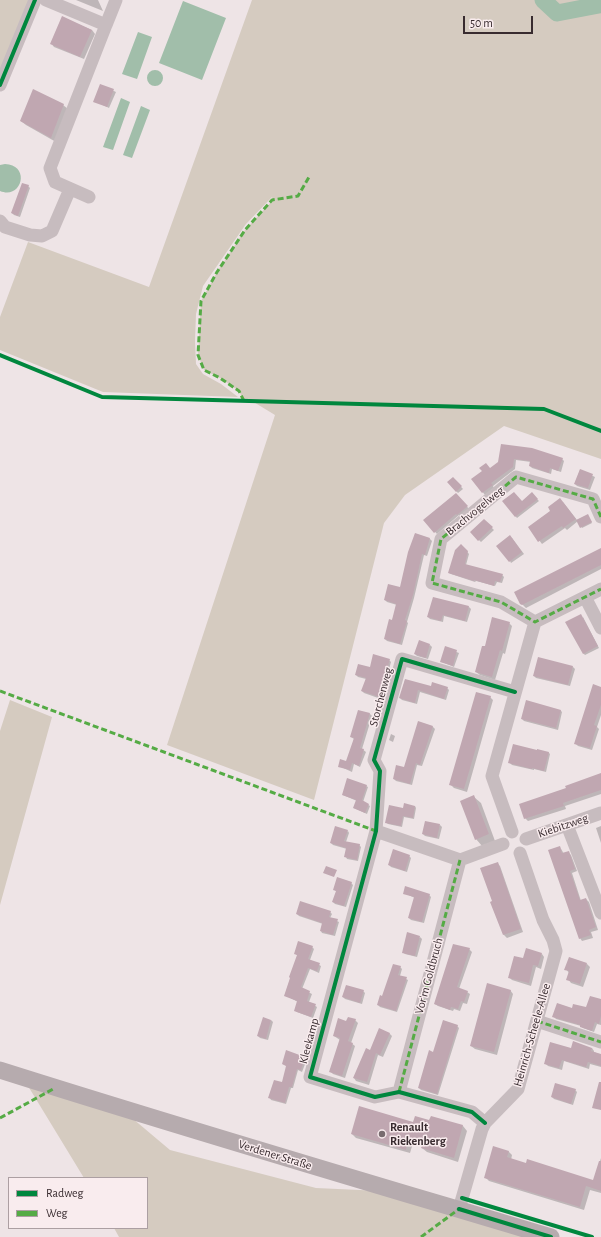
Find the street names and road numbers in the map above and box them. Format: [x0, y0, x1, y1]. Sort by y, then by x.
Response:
street label: Brachvogelweg [443, 483, 507, 539]
street label: Storchenweg [366, 666, 396, 728]
street label: Kiebitzweg [536, 811, 590, 841]
street label: Vor'm Goldbruch [412, 936, 446, 1016]
street label: Heinrich-Scheele-Allee [510, 982, 554, 1088]
street label: Kleekamp [296, 1016, 322, 1066]
street label: Verdener Straße [237, 1137, 313, 1173]

